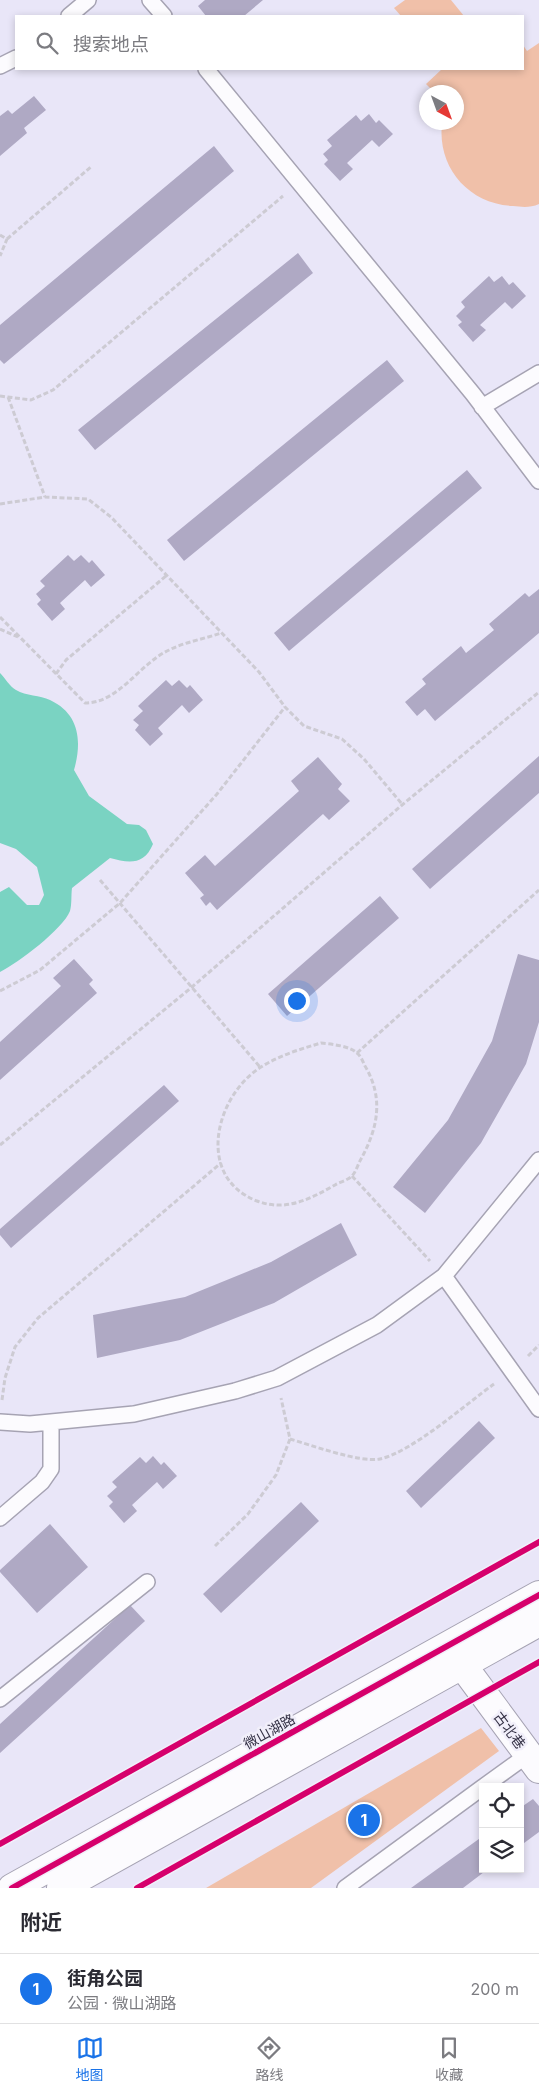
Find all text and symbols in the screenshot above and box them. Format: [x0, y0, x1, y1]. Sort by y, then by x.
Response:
search box [15, 15, 524, 70]
icon: search [33, 29, 61, 57]
text: 搜索地点 [73, 33, 149, 56]
north arrow [419, 85, 464, 130]
your location [284, 988, 310, 1014]
street label: 古北巷 [491, 1708, 529, 1752]
street label: 微山湖路 [240, 1710, 298, 1752]
map controls [479, 1783, 524, 1873]
button: locate [479, 1783, 524, 1828]
pin: 1 [348, 1801, 380, 1839]
button: layers [479, 1828, 524, 1873]
text: 附近 [20, 1910, 62, 1935]
text: 街角公园 [67, 1967, 143, 1990]
text: 1 [33, 1979, 39, 1999]
text: 200 m [471, 1979, 519, 1999]
text: 公园 · 微山湖路 [67, 1993, 177, 2013]
tab: 地图 [76, 2034, 104, 2084]
tab: 路线 [255, 2034, 283, 2084]
tab: 收藏 [435, 2034, 463, 2084]

